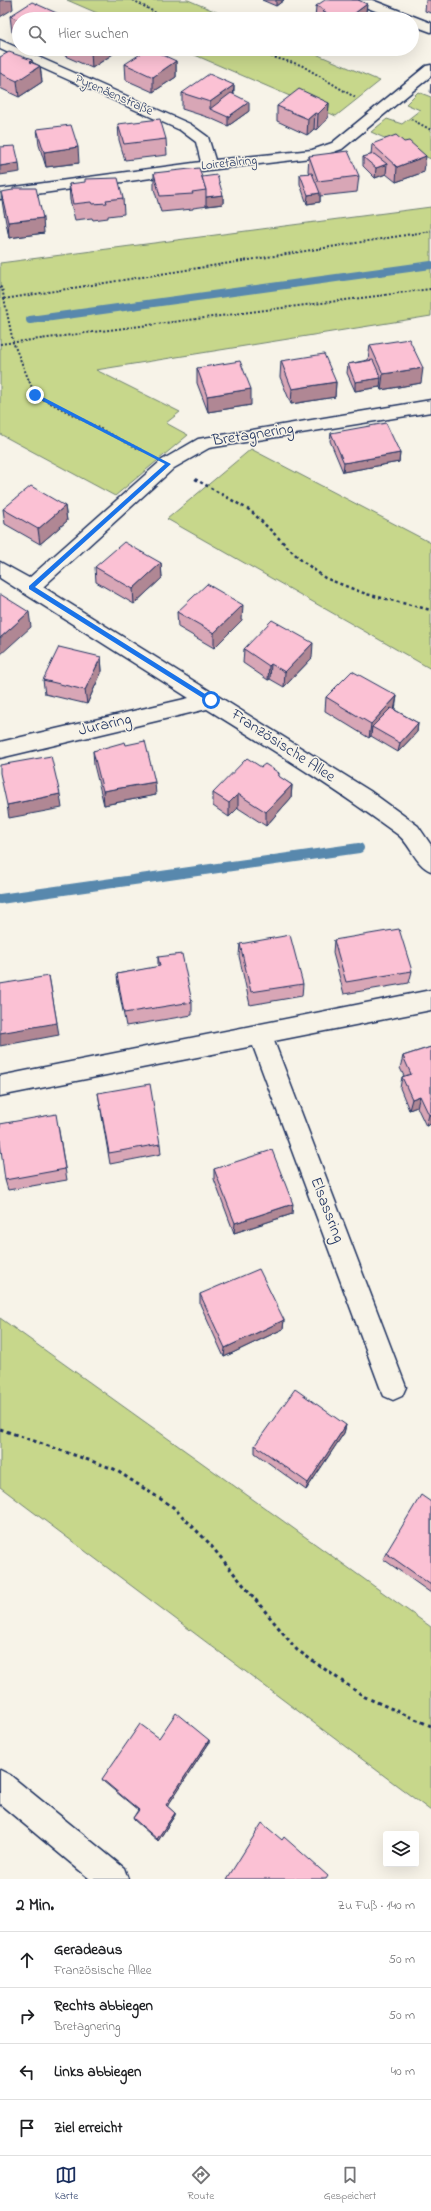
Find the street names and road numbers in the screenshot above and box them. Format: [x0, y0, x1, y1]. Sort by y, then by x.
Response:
street label: Pyrenäenstraße [71, 69, 156, 122]
street label: Loiretalring [200, 151, 258, 176]
street label: Bretagnering [210, 417, 295, 453]
street label: Französische Allee [225, 703, 341, 789]
street label: Juraring [76, 707, 134, 743]
street label: Elsassring [304, 1174, 350, 1246]

